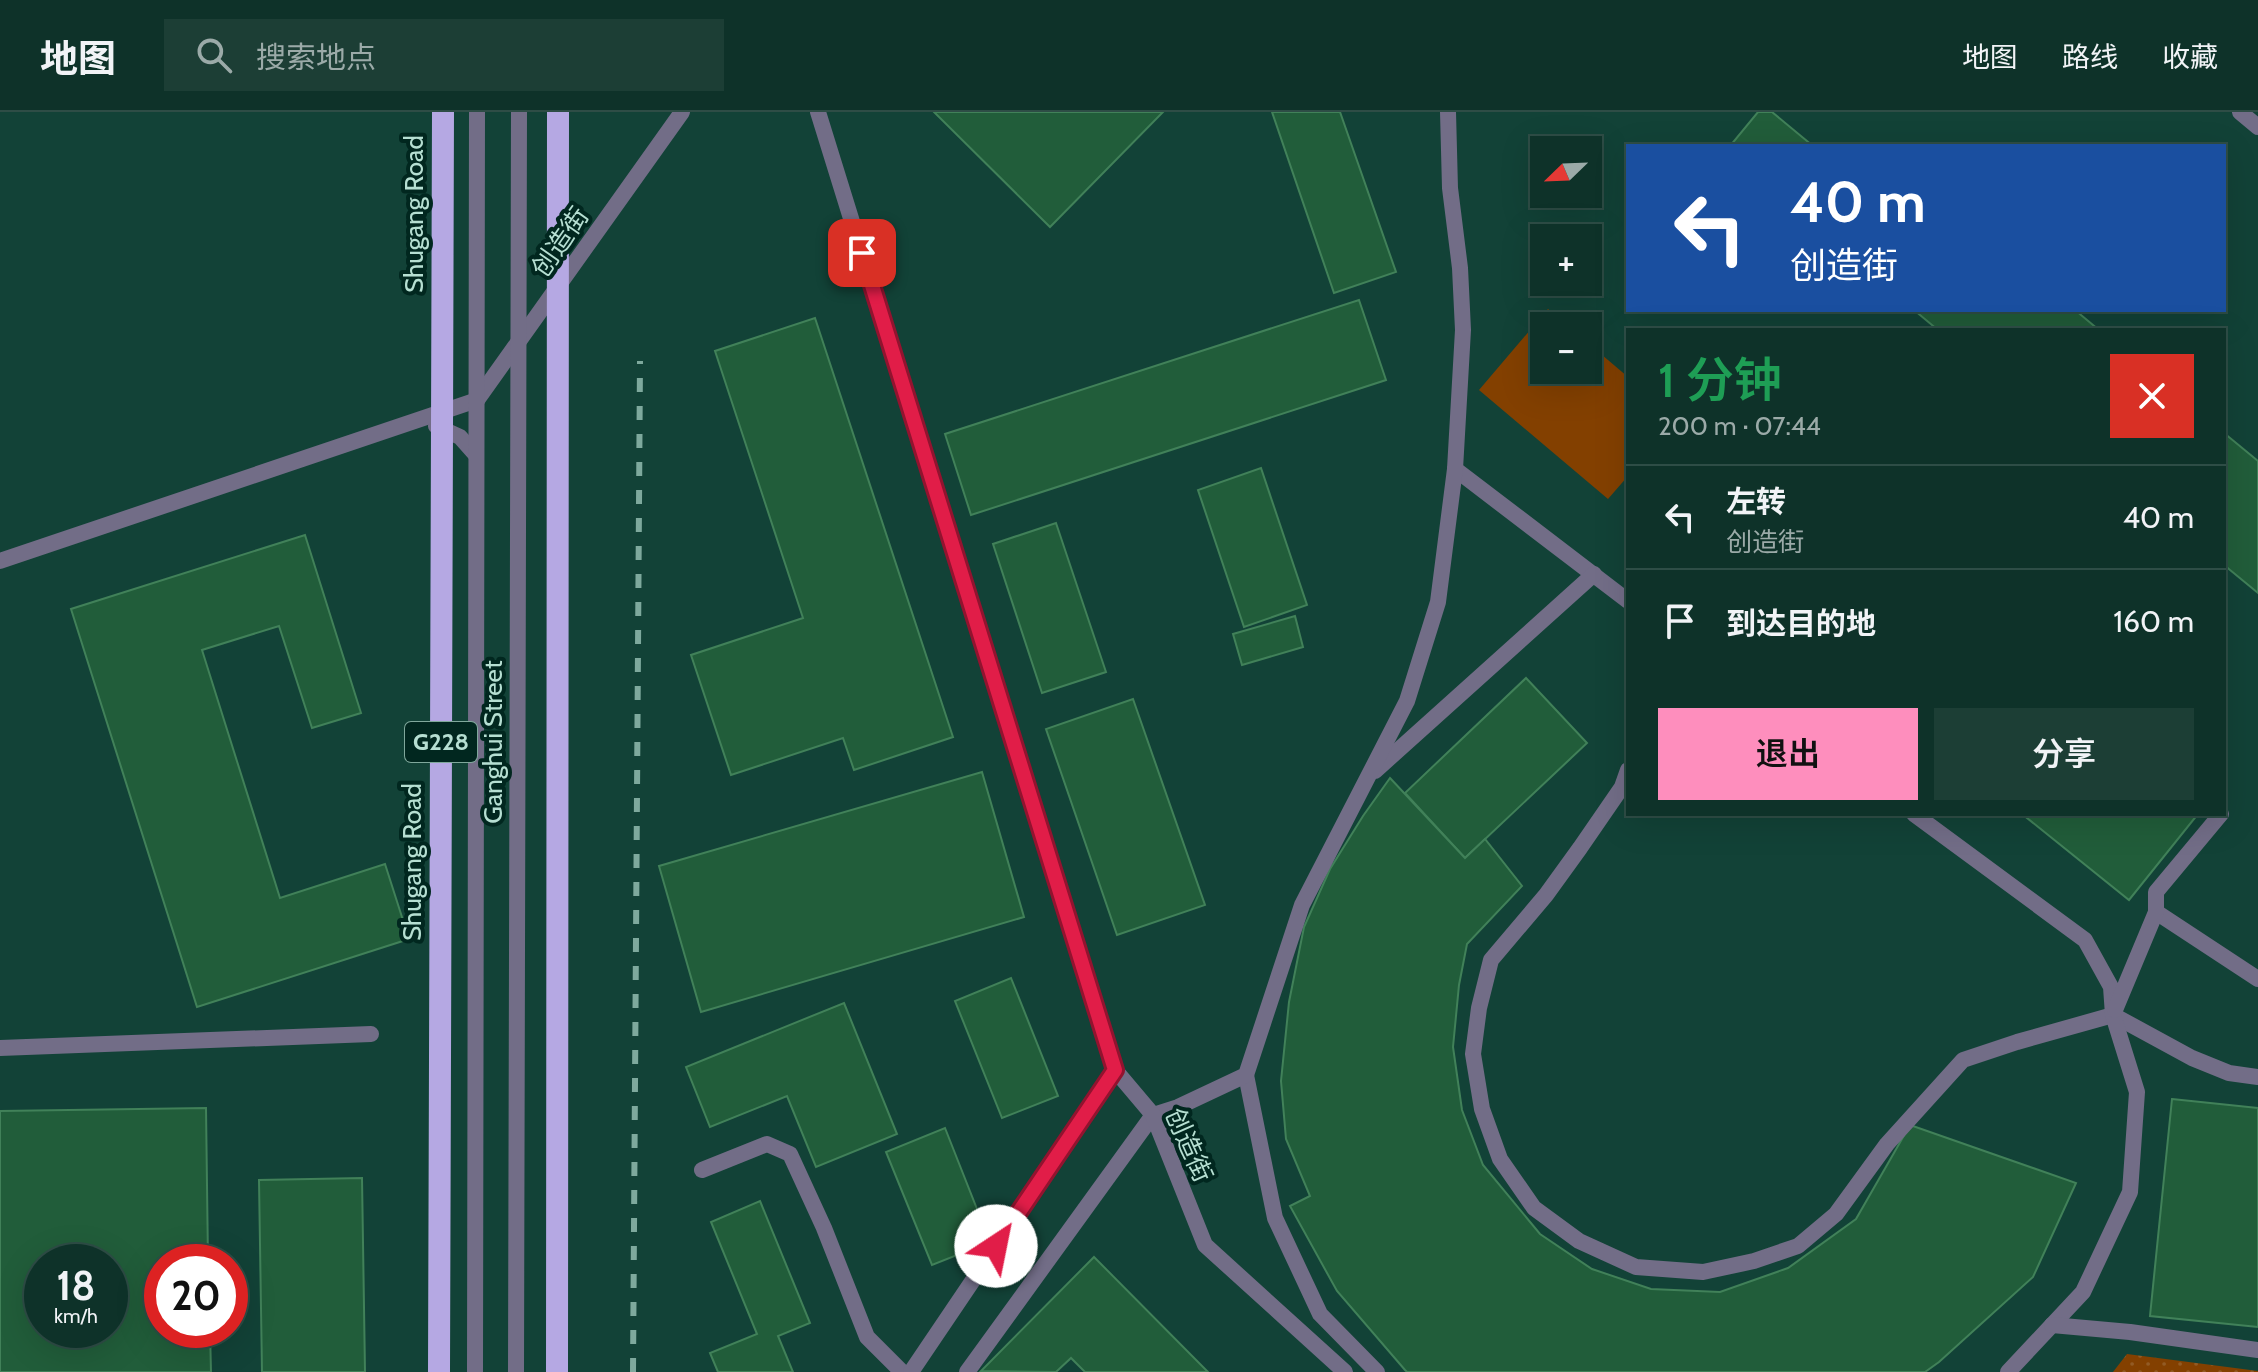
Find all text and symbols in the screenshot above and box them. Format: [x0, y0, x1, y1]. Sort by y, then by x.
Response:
search box [164, 19, 724, 91]
icon: search [192, 33, 236, 77]
text: 地图 [40, 35, 116, 82]
text: 搜索地点 [256, 39, 376, 76]
text: 地图 [1962, 40, 2018, 74]
text: 路线 [2062, 40, 2118, 74]
text: 收藏 [2162, 40, 2218, 74]
street label: Shugang Road [398, 135, 430, 293]
north arrow [1530, 136, 1602, 208]
map controls [1530, 136, 1602, 384]
text: 40 m [1790, 168, 1926, 236]
icon: left [1658, 176, 1762, 280]
street label: 创造街 [525, 201, 595, 283]
pin [828, 219, 896, 287]
button: + [1530, 224, 1602, 296]
icon: arrive [840, 231, 884, 275]
text: 创造街 [1790, 243, 1898, 287]
button: − [1530, 312, 1602, 384]
text: 1 分钟 [1658, 351, 1782, 409]
button: close [2110, 354, 2194, 438]
text: 200 m · 07:44 [1658, 410, 1821, 442]
text: 左转 [1726, 483, 1786, 520]
icon: left [1658, 495, 1702, 539]
text: 40 m [2123, 499, 2194, 536]
text: 创造街 [1726, 526, 1804, 558]
icon: arrive [1658, 599, 1702, 643]
text: 160 m [2113, 603, 2194, 640]
text: 到达目的地 [1726, 605, 1876, 642]
street label: Ganghui Street [477, 660, 509, 824]
button: 退出 [1658, 708, 1918, 800]
button: 分享 [1934, 708, 2194, 800]
road number: G228 [405, 722, 477, 762]
street label: Shugang Road [396, 783, 428, 941]
street label: 创造街 [1159, 1103, 1219, 1187]
position arrow [954, 1204, 1038, 1288]
speed limit sign: 20 [144, 1244, 248, 1348]
text: 18 [57, 1261, 95, 1310]
text: km/h [54, 1304, 98, 1328]

